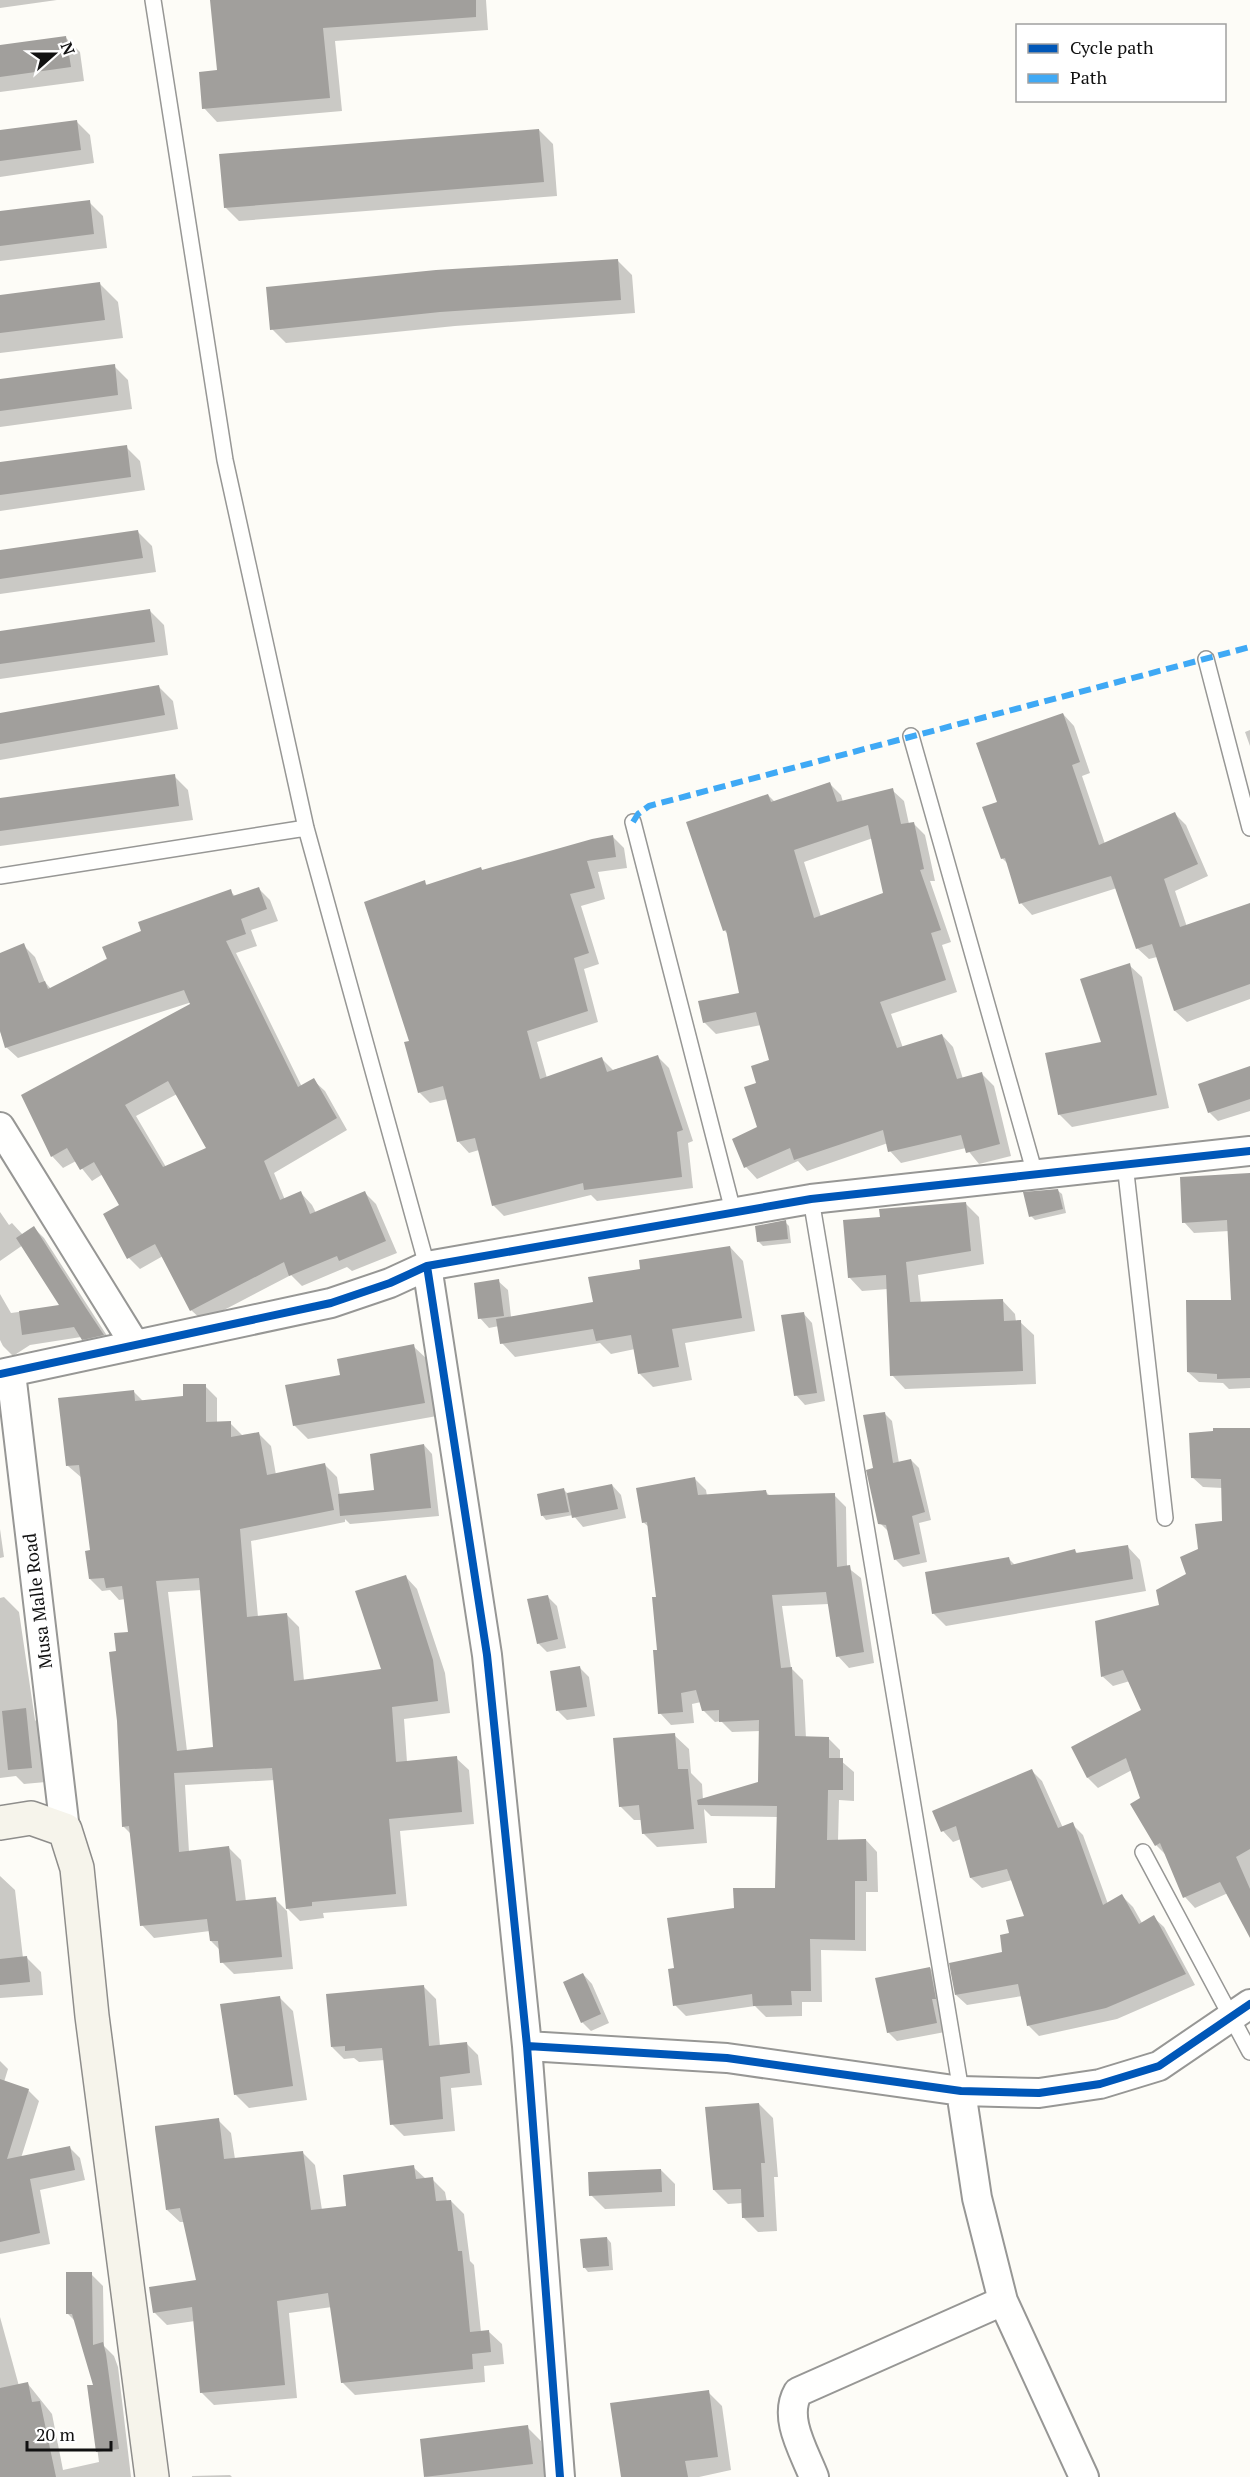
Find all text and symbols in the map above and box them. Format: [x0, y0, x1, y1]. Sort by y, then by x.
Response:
north arrow [24, 24, 84, 84]
legend [1016, 24, 1226, 102]
text: Cycle path [1070, 35, 1154, 59]
text: N [56, 39, 80, 58]
text: Path [1070, 65, 1107, 89]
street label: Musa Malle Road [17, 1532, 57, 1670]
scale bar [27, 2414, 111, 2452]
text: 20 m [36, 2422, 76, 2446]

